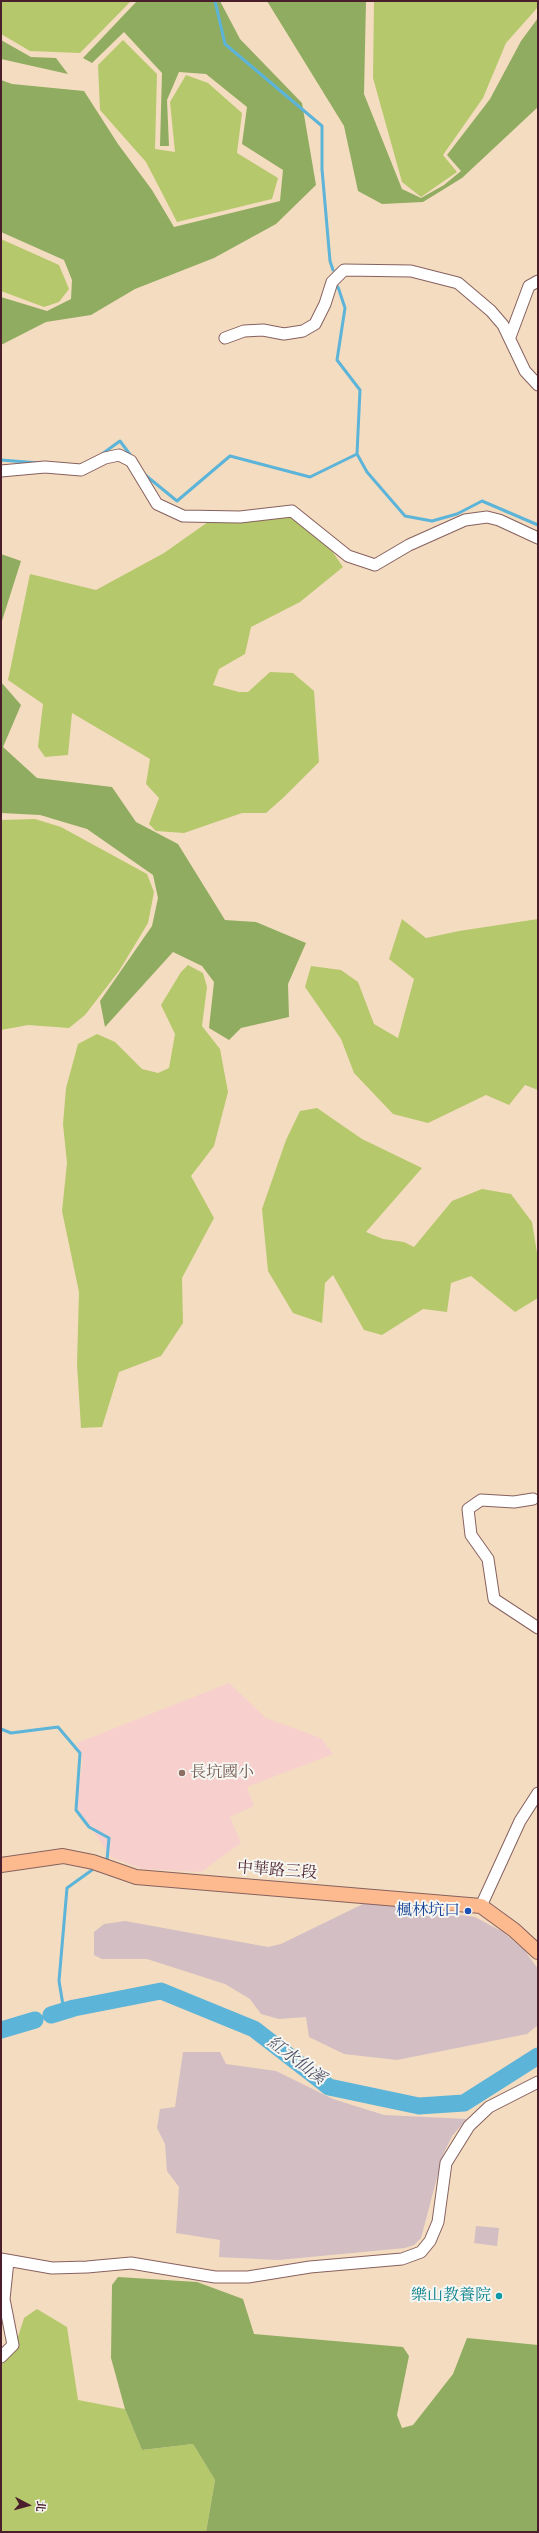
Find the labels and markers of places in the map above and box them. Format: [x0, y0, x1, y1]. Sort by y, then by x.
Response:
place label: 長坑國小 [190, 1763, 254, 1783]
marker: 長坑國小 [177, 1768, 187, 1778]
place label: 楓林坑口 [396, 1901, 460, 1921]
marker: 楓林坑口 [463, 1906, 473, 1916]
place label: 樂山教養院 [411, 2286, 491, 2306]
marker: 樂山教養院 [494, 2291, 504, 2301]

